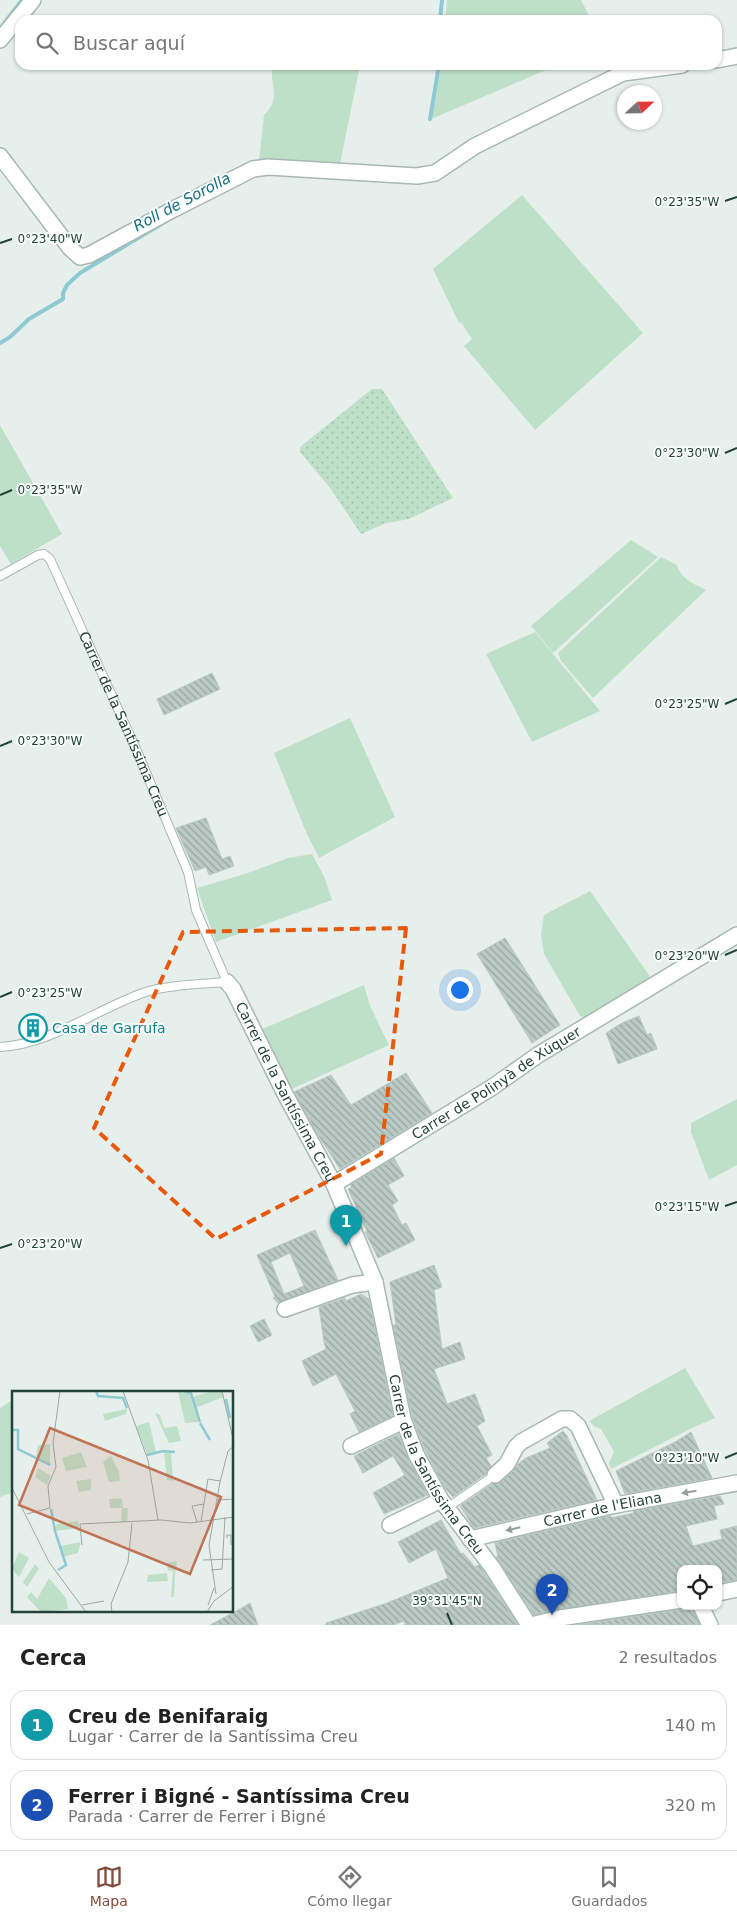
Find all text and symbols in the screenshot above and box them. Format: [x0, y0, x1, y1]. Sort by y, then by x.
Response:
search box [15, 15, 722, 70]
icon: search [33, 29, 61, 57]
text: Buscar aquí [73, 32, 185, 54]
north arrow [617, 85, 662, 130]
water label: Roll de Sorolla [130, 169, 234, 235]
text: 0°23'35"W [655, 195, 720, 209]
text: 0°23'40"W [18, 232, 83, 246]
text: 0°23'30"W [655, 446, 720, 460]
text: 0°23'35"W [18, 483, 83, 497]
street label: Carrer de la Santíssima Creu [76, 629, 172, 819]
text: 0°23'25"W [655, 697, 720, 711]
text: 0°23'30"W [18, 734, 83, 748]
text: 0°23'20"W [655, 949, 720, 963]
your location [447, 977, 473, 1003]
text: 0°23'25"W [18, 986, 83, 1000]
street label: Carrer de la Santíssima Creu [233, 999, 339, 1185]
building icon: Casa de Garrufa [18, 1013, 48, 1043]
place label: Casa de Garrufa [52, 1020, 166, 1036]
street label: Carrer de Polinyà de Xúquer [409, 1023, 584, 1143]
text: 0°23'15"W [655, 1200, 720, 1214]
pin: 1 [330, 1205, 362, 1246]
text: 0°23'20"W [18, 1237, 83, 1251]
street label: Carrer de la Santíssima Creu [386, 1373, 487, 1557]
inset map [12, 1391, 234, 1612]
text: 0°23'10"W [655, 1451, 720, 1465]
one-way arrow [681, 1488, 697, 1496]
street label: Carrer de l'Eliana [542, 1489, 663, 1530]
one-way arrow [506, 1525, 521, 1533]
map controls [677, 1565, 722, 1610]
button: locate [677, 1565, 722, 1610]
pin: 2 [536, 1574, 568, 1615]
text: 39°31'45"N [412, 1594, 482, 1608]
text: Cerca [20, 1646, 87, 1670]
text: 2 resultados [618, 1648, 717, 1667]
text: Creu de Benifaraig [68, 1705, 268, 1727]
text: 1 [31, 1716, 43, 1735]
text: 140 m [665, 1716, 716, 1735]
text: Lugar · Carrer de la Santíssima Creu [68, 1727, 358, 1746]
text: Ferrer i Bigné - Santíssima Creu [68, 1785, 410, 1807]
text: 2 [31, 1796, 43, 1815]
text: 320 m [665, 1796, 716, 1815]
text: Parada · Carrer de Ferrer i Bigné [68, 1807, 326, 1826]
tab: Mapa [90, 1863, 128, 1909]
tab: Cómo llegar [307, 1863, 392, 1909]
tab: Guardados [571, 1863, 647, 1909]

